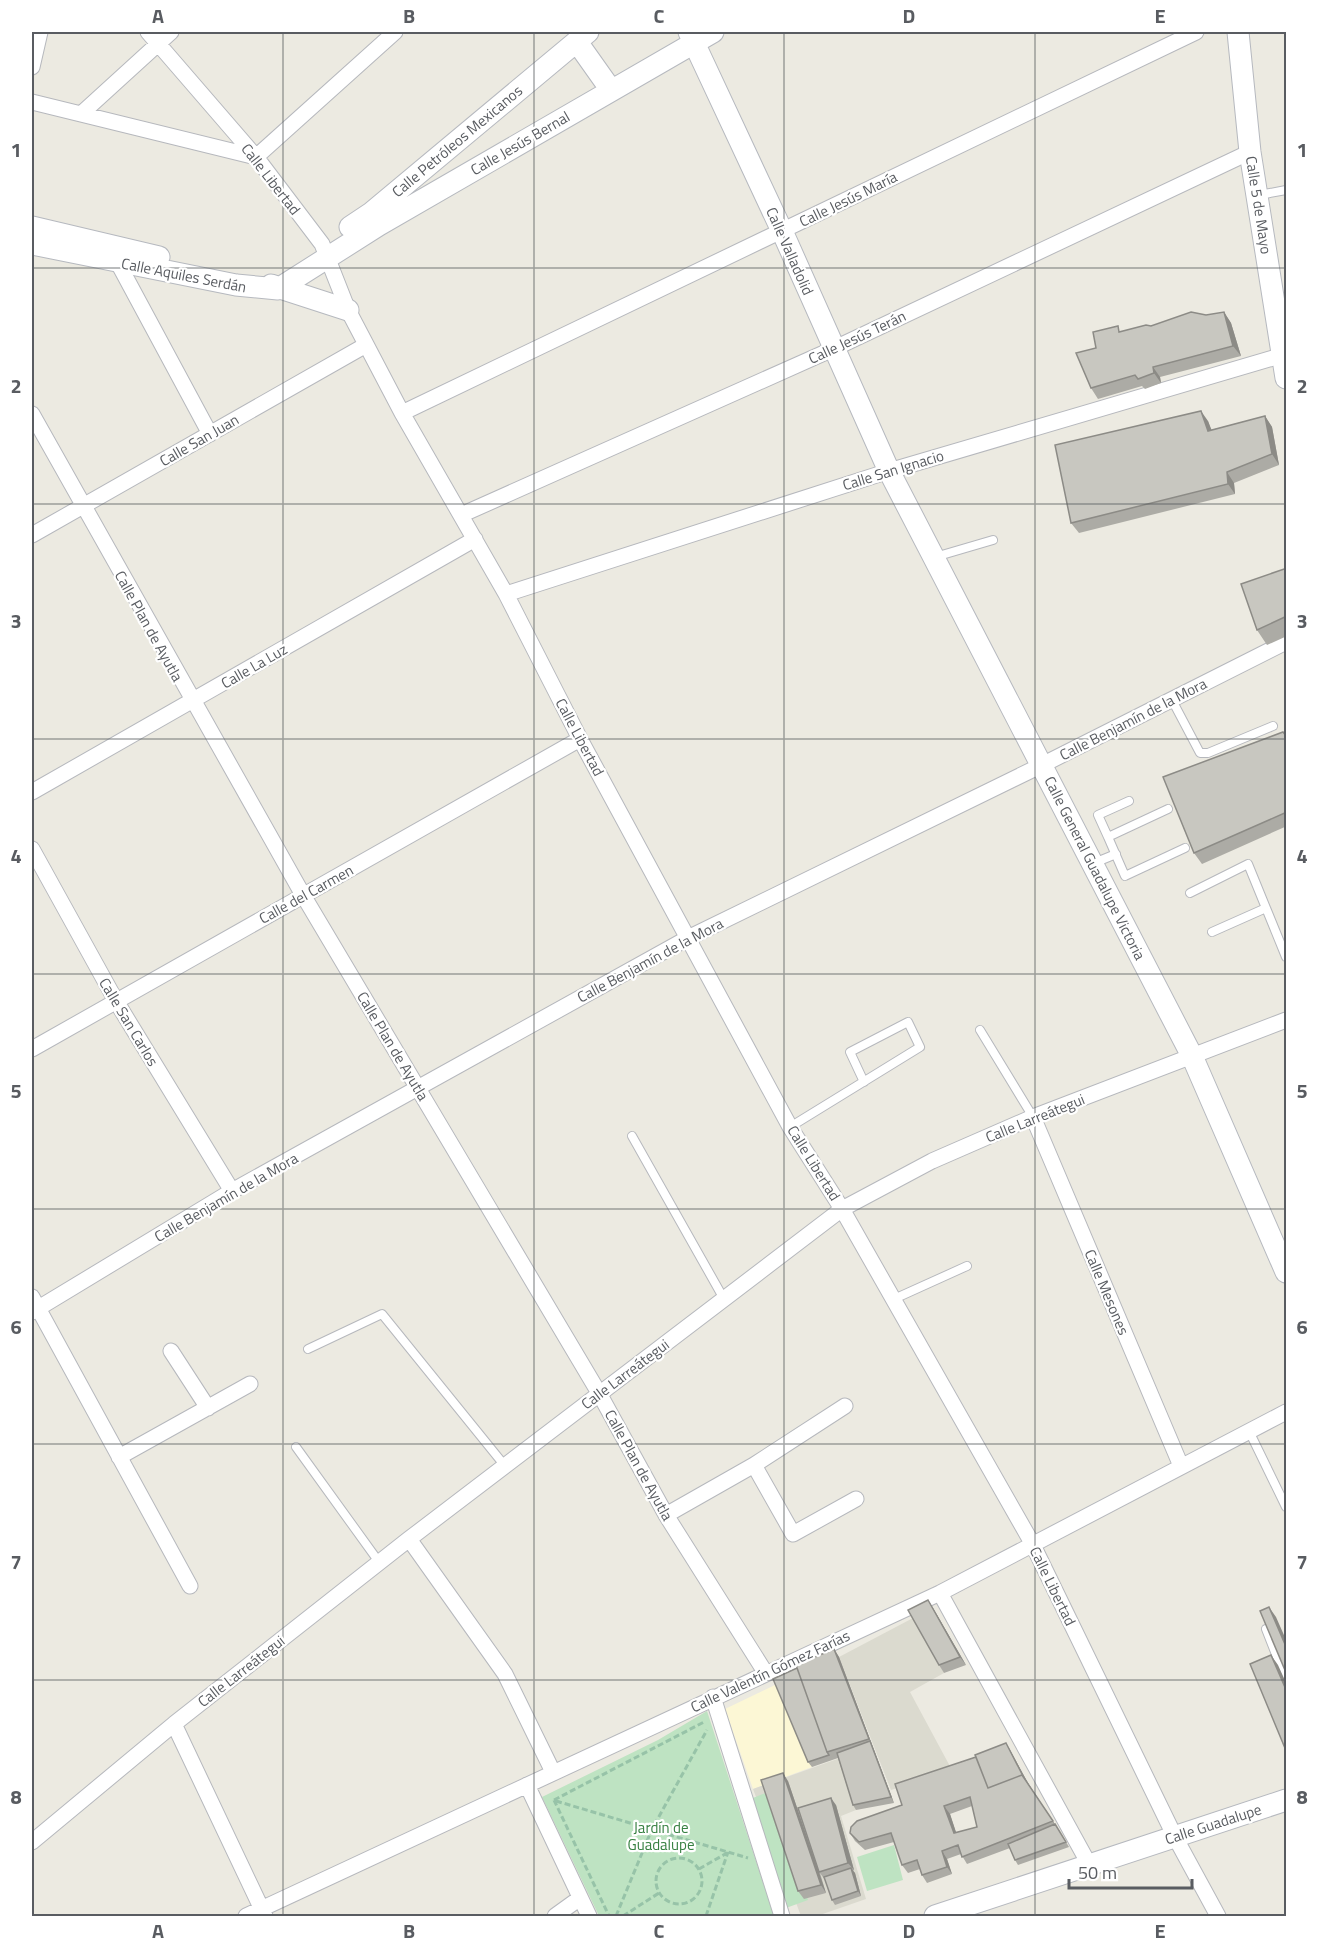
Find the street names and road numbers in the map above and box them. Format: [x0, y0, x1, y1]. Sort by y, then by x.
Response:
street label: Calle Petróleos Mexicanos [387, 79, 527, 203]
street label: Calle Jesús Bernal [466, 105, 574, 181]
street label: Calle Libertad [236, 138, 306, 220]
street label: Calle 5 de Mayo [1240, 154, 1278, 256]
street label: Calle Jesús María [795, 165, 901, 233]
street label: Calle Valladolid [760, 203, 820, 299]
street label: Calle Aquiles Serdán [119, 252, 249, 298]
street label: Calle Jesús Terán [804, 304, 910, 370]
street label: Calle San Juan [155, 408, 243, 472]
street label: Calle San Ignacio [839, 444, 947, 496]
street label: Calle Plan de Ayutla [109, 566, 189, 686]
street label: Calle La Luz [216, 638, 292, 694]
street label: Calle Benjamín de la Mora [1055, 672, 1211, 766]
street label: Calle Libertad [550, 694, 610, 780]
street label: Calle General Guadalupe Victoria [1039, 772, 1152, 964]
street label: Calle del Carmen [255, 859, 357, 929]
street label: Calle Benjamín de la Mora [573, 911, 728, 1008]
street label: Calle San Carlos [93, 973, 165, 1071]
street label: Calle Plan de Ayutla [351, 987, 435, 1105]
street label: Calle Larreátegui [982, 1088, 1088, 1148]
street label: Calle Libertad [782, 1121, 846, 1205]
street label: Calle Benjamín de la Mora [150, 1146, 303, 1248]
street label: Calle Mesones [1079, 1246, 1135, 1338]
street label: Calle Larreátegui [576, 1333, 674, 1415]
street label: Calle Plan de Ayutla [599, 1405, 679, 1525]
street label: Calle Libertad [1024, 1543, 1082, 1629]
street label: Calle Valentín Gómez Farías [686, 1624, 854, 1718]
street label: Calle Larreátegui [192, 1630, 290, 1712]
street label: Calle Guadalupe [1162, 1798, 1264, 1850]

